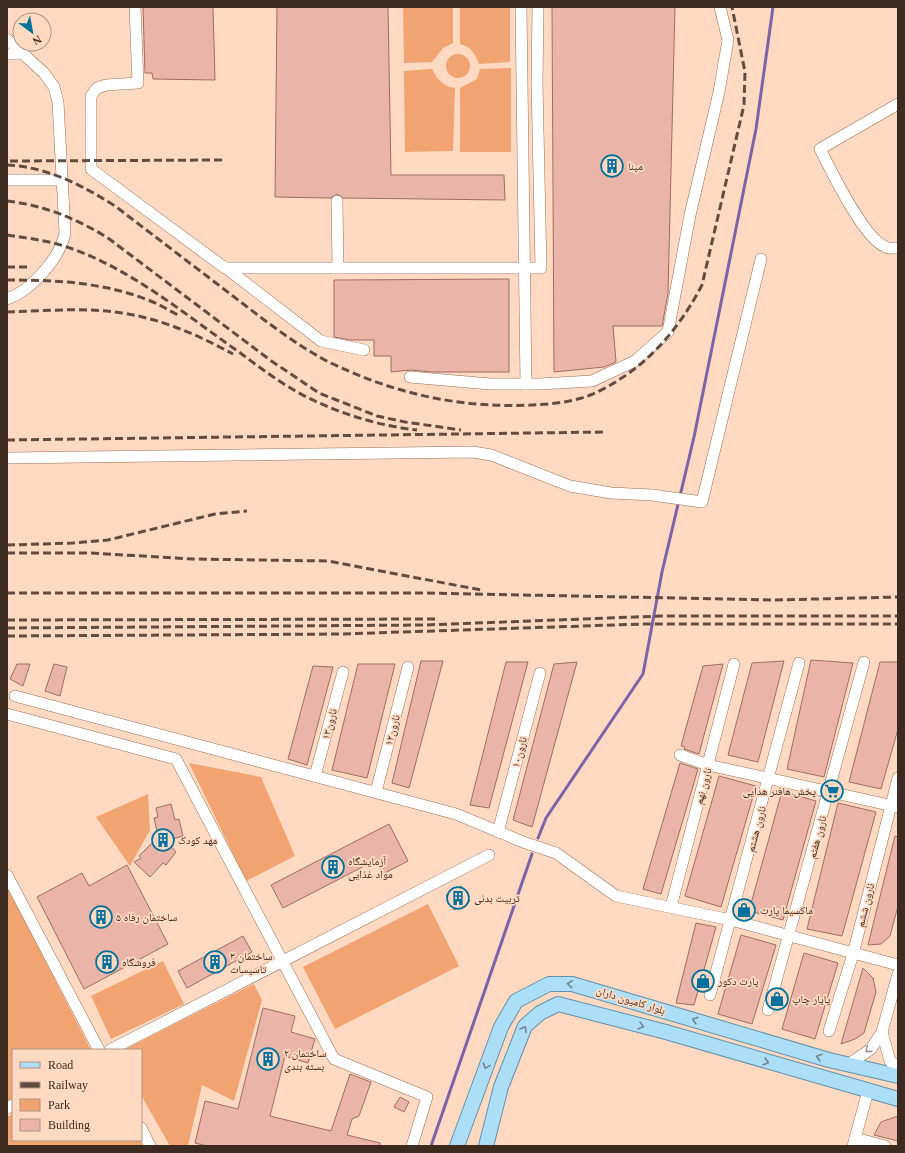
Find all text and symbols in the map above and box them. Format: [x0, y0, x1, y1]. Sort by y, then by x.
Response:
north arrow [12, 12, 52, 52]
text: N [31, 33, 44, 48]
building icon: مپنا [599, 153, 625, 179]
place label: مپنا [628, 160, 643, 173]
street label: نارون۱۳ [319, 707, 340, 741]
street label: نارون۱۲ [382, 713, 403, 747]
street label: نارون۱۰ [509, 735, 530, 769]
street label: نارون نهم [692, 766, 716, 806]
supermarket icon: پخش هافنر هدایی [819, 778, 845, 804]
place label: پخش هافنر هدایی [743, 785, 816, 798]
street label: نارون هشتم [744, 805, 770, 854]
street label: نارون هفتم [806, 814, 830, 860]
building icon: مهد کودک [150, 827, 176, 853]
place label: مهد کودک [178, 834, 217, 846]
building icon: آزمایشگاه مواد غذایی [320, 854, 346, 880]
place label: آزمایشگاه مواد غذایی [348, 855, 393, 881]
street label: نارون ششم [854, 882, 878, 929]
building icon: تربیت بدنی [445, 885, 471, 911]
place label: تربیت بدنی [474, 892, 521, 905]
shop icon: ماکسیما پارت [731, 897, 757, 923]
building icon: ۵ ساختمان رفاه [88, 904, 114, 930]
place label: ماکسیما پارت [760, 904, 813, 917]
place label: ۵ ساختمان رفاه [116, 911, 177, 924]
building icon: فروشگاه [94, 949, 120, 975]
building icon: ۳ ساختمان تاسیسات [202, 949, 228, 975]
place label: ۳ ساختمان تاسیسات [230, 950, 272, 975]
place label: فروشگاه [122, 956, 156, 968]
shop icon: پارت دکور [690, 968, 716, 994]
place label: پارت دکور [717, 975, 759, 988]
one-way arrow [567, 980, 573, 989]
street label: بلوار کامیون داران [595, 984, 667, 1017]
shop icon: پایار چاپ [764, 986, 790, 1012]
place label: پایار چاپ [792, 993, 831, 1006]
one-way arrow [692, 1016, 699, 1025]
one-way arrow [637, 1021, 644, 1030]
one-way arrow [519, 1026, 526, 1033]
one-way arrow [865, 1045, 873, 1052]
building icon: ۲ ساختمان بسته بندی [255, 1046, 281, 1072]
place label: ۲ ساختمان بسته بندی [284, 1047, 326, 1073]
legend [12, 1049, 142, 1141]
one-way arrow [816, 1053, 823, 1062]
one-way arrow [762, 1057, 769, 1066]
text: Road [48, 1058, 73, 1072]
one-way arrow [483, 1062, 491, 1069]
text: Railway [48, 1078, 88, 1092]
text: Park [48, 1098, 70, 1112]
text: Building [48, 1118, 90, 1132]

